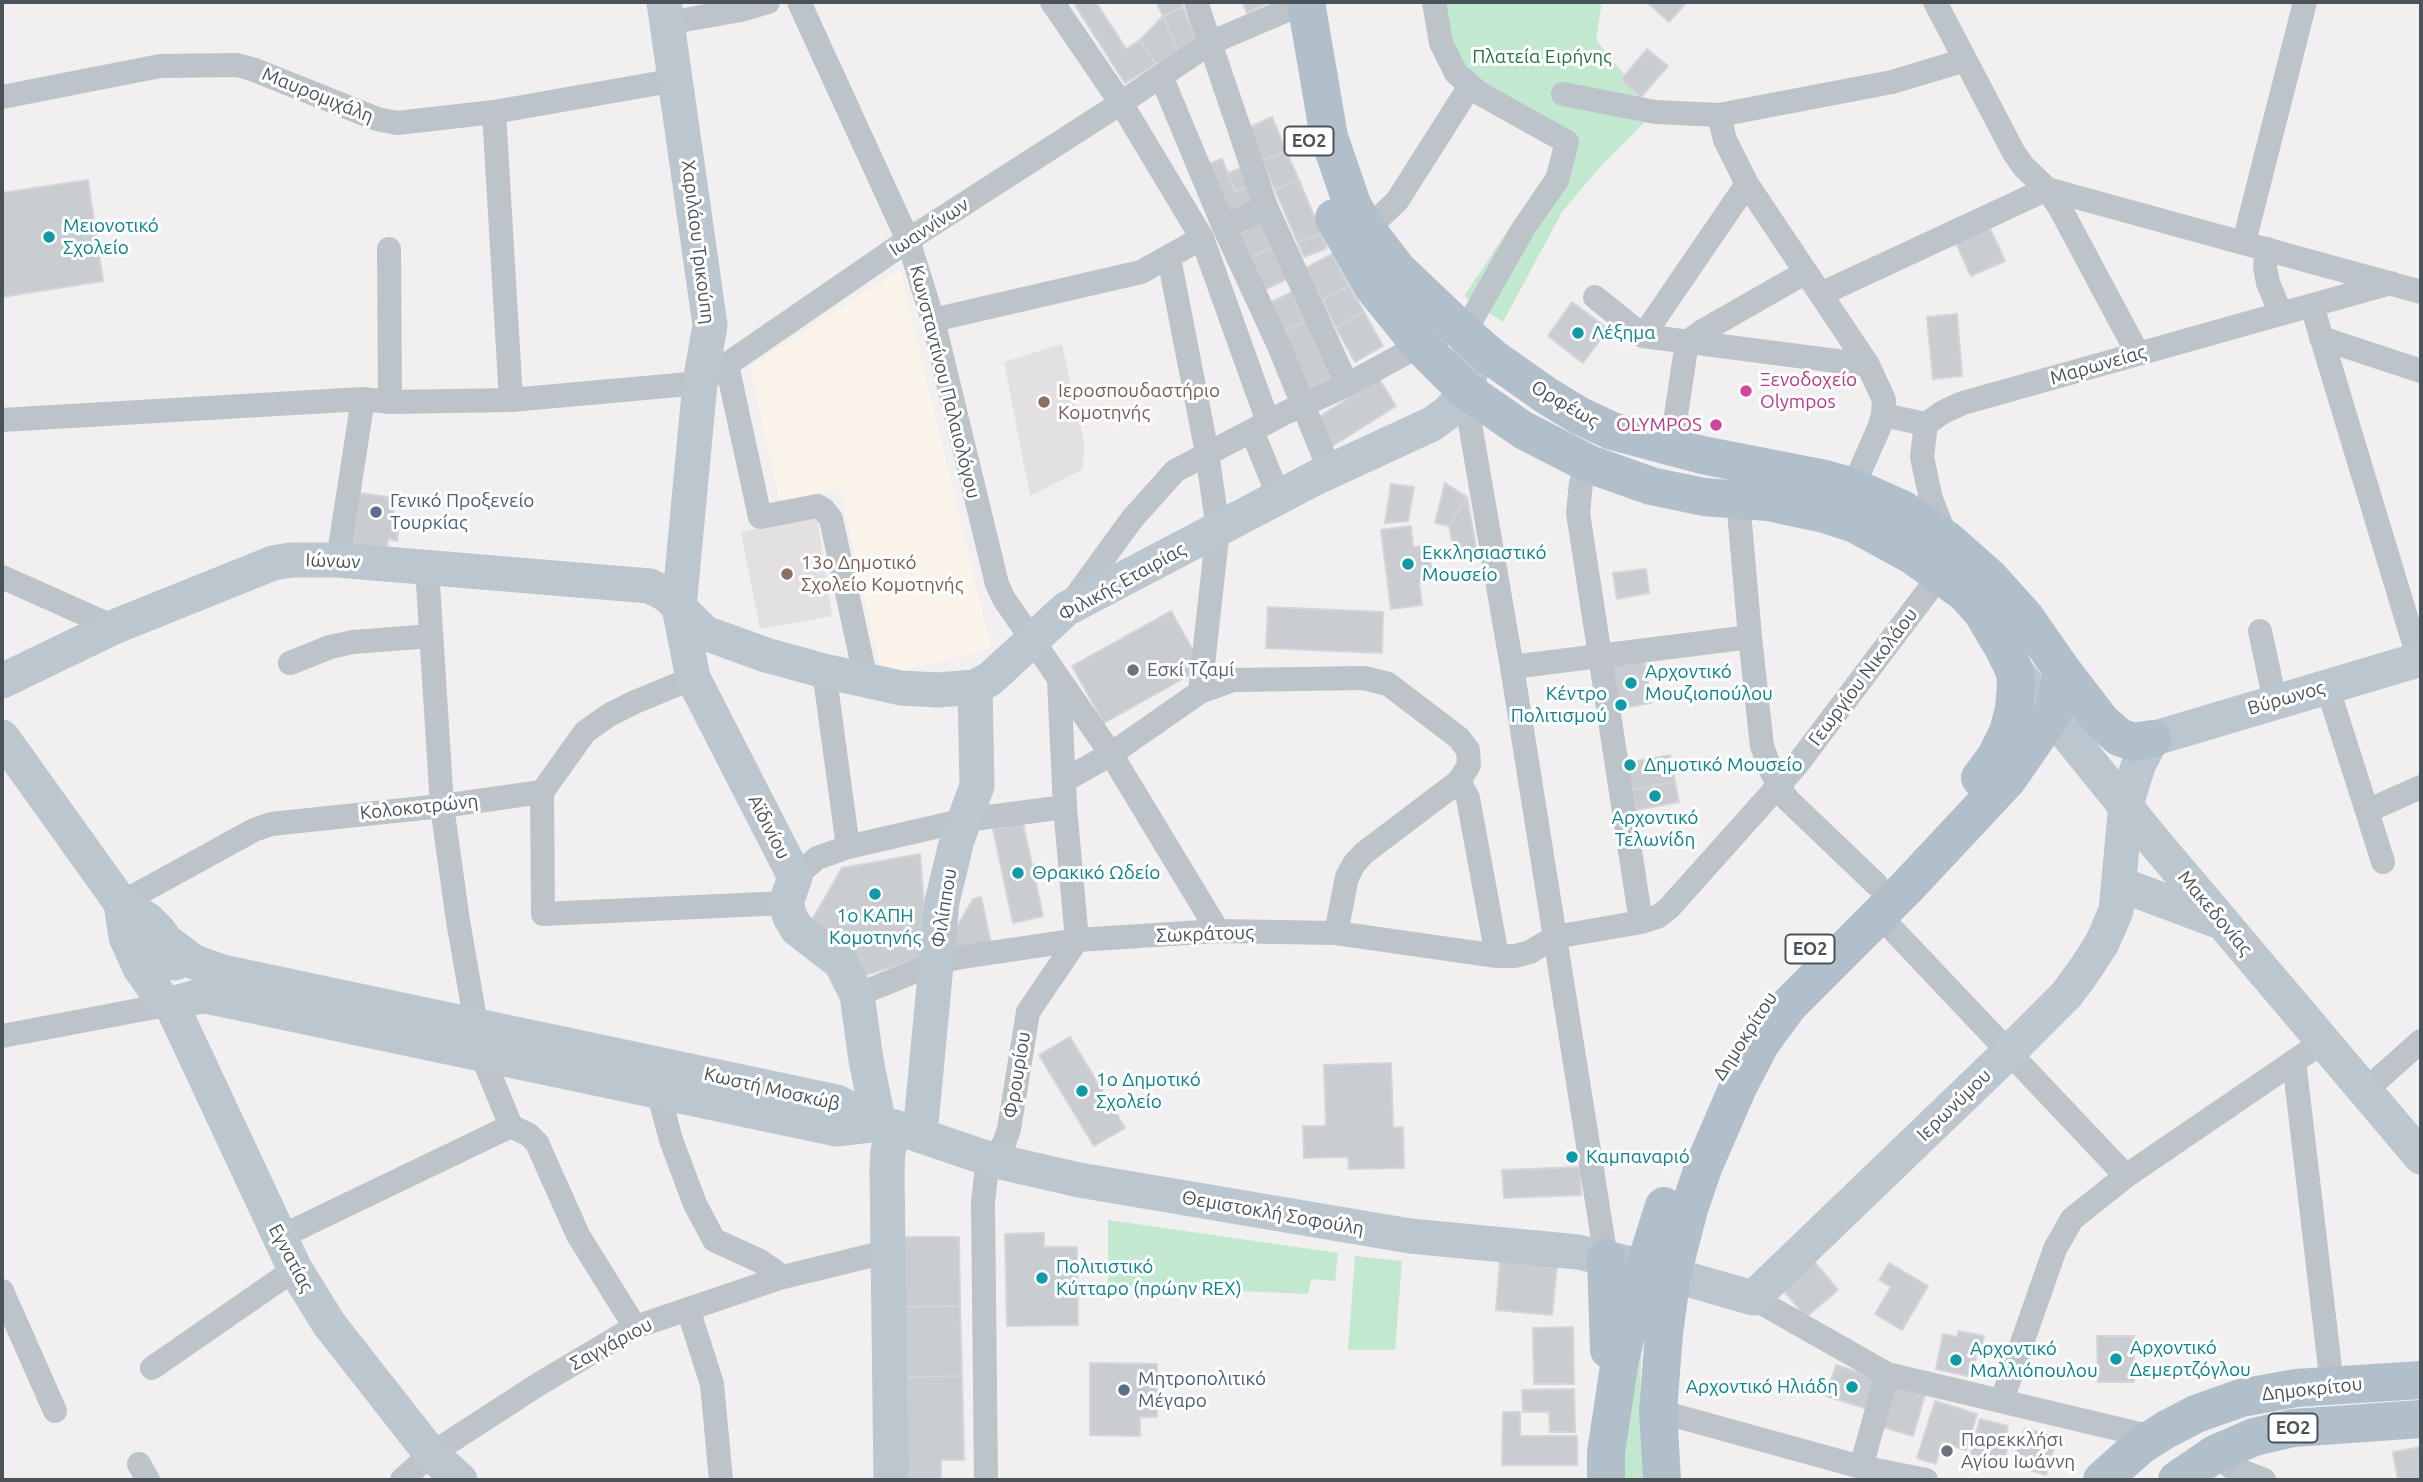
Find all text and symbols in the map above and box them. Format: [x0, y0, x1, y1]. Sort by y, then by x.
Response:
park label: Πλατεία Ειρήνης [1472, 46, 1612, 68]
street label: Μαυρομιχάλη [259, 62, 377, 128]
road number: ΕΟ2 [1284, 126, 1334, 156]
street label: Χαριλάου Τρικούπη [677, 159, 719, 325]
street label: Ιωαννίνων [885, 193, 973, 261]
place label: Μειονοτικό Σχολείο [63, 215, 159, 259]
marker: Μειονοτικό Σχολείο [41, 229, 57, 245]
street label: Κωνσταντίνου Παλαιολόγου [905, 263, 985, 501]
place label: Λέξημα [1592, 322, 1656, 344]
marker: Λέξημα [1570, 325, 1586, 341]
street label: Μαρωνείας [2047, 340, 2149, 390]
place label: Ξενοδοχείο Olympos [1760, 369, 1857, 413]
street label: Ορφέως [1527, 376, 1603, 432]
place label: Ιεροσπουδαστήριο Κομοτηνής [1058, 380, 1220, 424]
marker: Ξενοδοχείο Olympos [1738, 383, 1754, 399]
marker: Ιεροσπουδαστήριο Κομοτηνής [1036, 394, 1052, 410]
place label: OLYMPOS [1616, 414, 1702, 436]
marker: OLYMPOS [1708, 417, 1724, 433]
place label: Γενικό Προξενείο Τουρκίας [390, 490, 534, 534]
marker: Γενικό Προξενείο Τουρκίας [368, 504, 384, 520]
street label: Φιλικής Εταιρίας [1055, 538, 1189, 626]
place label: Εκκλησιαστικό Μουσείο [1422, 542, 1547, 586]
street label: Ιώνων [305, 549, 361, 573]
place label: 13ο Δημοτικό Σχολείο Κομοτηνής [801, 552, 963, 596]
marker: Εκκλησιαστικό Μουσείο [1400, 556, 1416, 572]
marker: 13ο Δημοτικό Σχολείο Κομοτηνής [779, 566, 795, 582]
street label: Γεωργίου Νικολάου [1804, 604, 1922, 750]
place label: Εσκί Τζαμί [1147, 659, 1234, 681]
place label: Αρχοντικό Μουζιοπούλου [1645, 661, 1773, 705]
marker: Εσκί Τζαμί [1125, 662, 1141, 678]
marker: Αρχοντικό Μουζιοπούλου [1623, 675, 1639, 691]
street label: Βύρωνος [2245, 676, 2327, 720]
place label: Κέντρο Πολιτισμού [1511, 683, 1607, 727]
marker: Κέντρο Πολιτισμού [1613, 697, 1629, 713]
place label: Δημοτικό Μουσείο [1644, 754, 1803, 776]
marker: Δημοτικό Μουσείο [1622, 757, 1638, 773]
marker: Αρχοντικό Τελωνίδη [1647, 788, 1663, 804]
street label: Κολοκοτρώνη [359, 789, 479, 825]
street label: Αϊδινίου [743, 791, 795, 863]
place label: Αρχοντικό Τελωνίδη [1612, 807, 1698, 851]
place label: Θρακικό Ωδείο [1032, 862, 1160, 884]
marker: Θρακικό Ωδείο [1010, 865, 1026, 881]
street label: Μακεδονίας [2173, 866, 2257, 960]
street label: Φιλίππου [926, 867, 962, 949]
marker: 1ο ΚΑΠΗ Κομοτηνής [867, 886, 883, 902]
place label: 1ο ΚΑΠΗ Κομοτηνής [829, 905, 921, 949]
street label: Σωκράτους [1156, 921, 1254, 947]
road number: ΕΟ2 [1786, 934, 1834, 964]
street label: Δημοκρίτου [1708, 987, 1782, 1085]
street label: Φρουρίου [999, 1030, 1035, 1120]
street label: Κωστή Μοσκώβ [702, 1062, 842, 1116]
street label: Ιερωνύμου [1912, 1064, 1996, 1146]
place label: 1ο Δημοτικό Σχολείο [1096, 1069, 1201, 1113]
marker: 1ο Δημοτικό Σχολείο [1074, 1083, 1090, 1099]
place label: Καμπαναριό [1586, 1146, 1690, 1168]
marker: Καμπαναριό [1564, 1149, 1580, 1165]
street label: Θεμιστοκλή Σοφούλη [1180, 1186, 1366, 1240]
street label: Εγνατίας [264, 1220, 318, 1296]
place label: Πολιτιστικό Κύτταρο (πρώην REX) [1056, 1256, 1242, 1300]
marker: Πολιτιστικό Κύτταρο (πρώην REX) [1034, 1270, 1050, 1286]
street label: Σαγγάριου [566, 1313, 656, 1375]
place label: Αρχοντικό Δεμερτζόγλου [2130, 1337, 2251, 1381]
place label: Αρχοντικό Μαλλιόπουλου [1970, 1338, 2098, 1382]
marker: Αρχοντικό Δεμερτζόγλου [2108, 1351, 2124, 1367]
marker: Αρχοντικό Μαλλιόπουλου [1948, 1352, 1964, 1368]
place label: Μητροπολιτικό Μέγαρο [1138, 1368, 1266, 1412]
street label: Δημοκρίτου [2261, 1372, 2363, 1406]
place label: Αρχοντικό Ηλιάδη [1686, 1376, 1838, 1398]
marker: Αρχοντικό Ηλιάδη [1844, 1379, 1860, 1395]
marker: Μητροπολιτικό Μέγαρο [1116, 1382, 1132, 1398]
road number: ΕΟ2 [2268, 1414, 2318, 1442]
place label: Παρεκκλήσι Αγίου Ιωάννη [1961, 1429, 2075, 1473]
marker: Παρεκκλήσι Αγίου Ιωάννη [1939, 1443, 1955, 1459]

